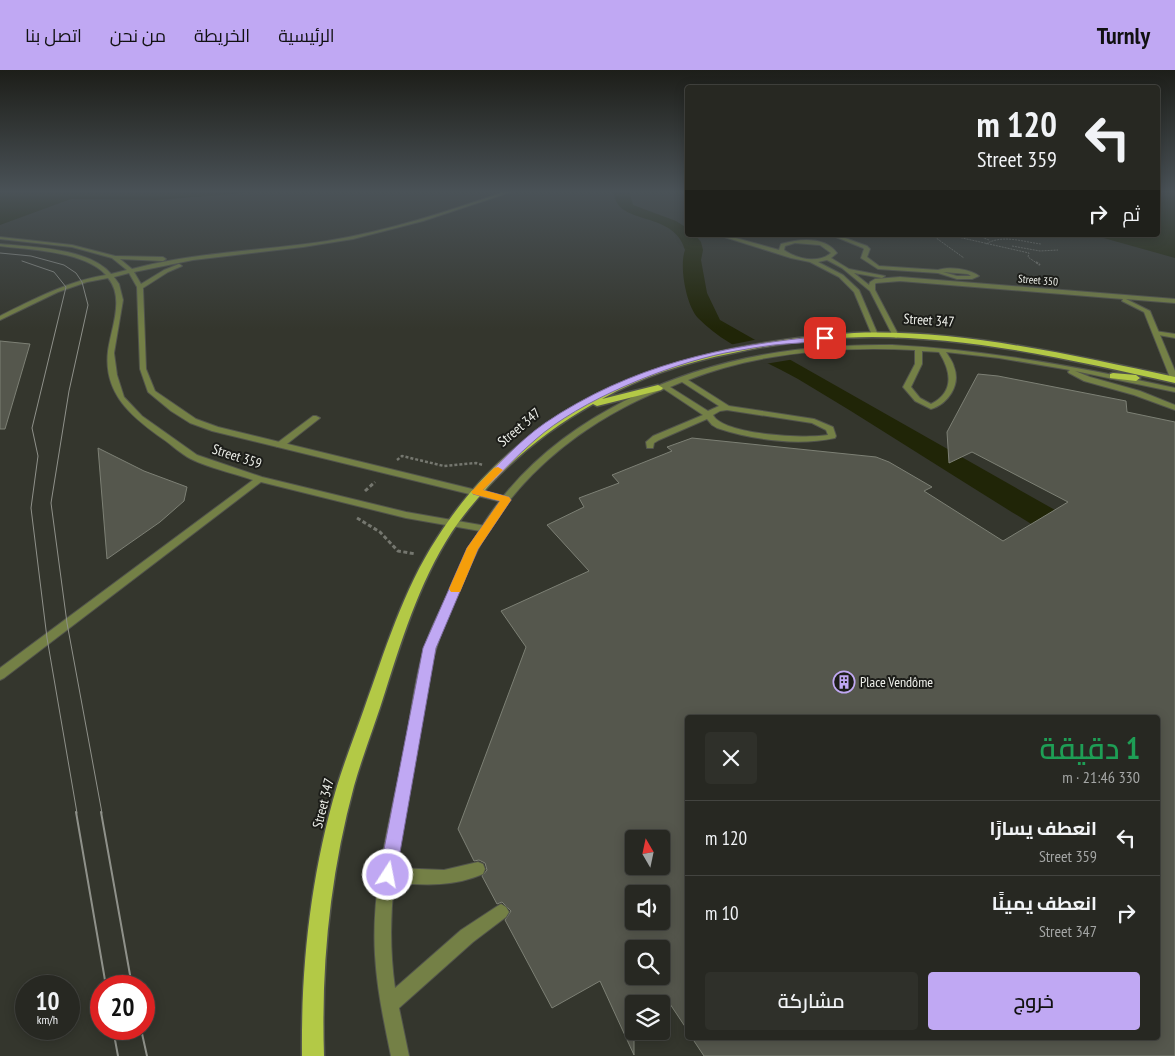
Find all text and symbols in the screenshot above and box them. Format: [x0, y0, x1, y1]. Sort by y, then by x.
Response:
text: Turnly [1097, 20, 1150, 51]
text: اتصل بنا [25, 24, 82, 47]
text: من نحن [110, 24, 166, 47]
text: الخريطة [194, 24, 250, 47]
text: الرئيسية [278, 24, 335, 47]
text: 120 m [976, 101, 1057, 147]
icon: left [1075, 105, 1140, 170]
text: Street 359 [977, 145, 1057, 173]
icon: right [1084, 200, 1112, 228]
text: ثم [1122, 202, 1140, 226]
street label: Street 350 [1017, 271, 1059, 289]
street label: Street 347 [903, 309, 955, 331]
pin [804, 317, 846, 359]
icon: arrive [811, 324, 839, 352]
street label: Street 347 [494, 404, 544, 450]
street label: Street 359 [210, 440, 264, 472]
building icon: Place Vendôme [832, 670, 856, 694]
place label: Place Vendôme [860, 673, 933, 691]
text: 1 دقيقة [1040, 728, 1140, 767]
button: close [705, 732, 757, 784]
text: 330 m · 21:46 [1062, 767, 1140, 787]
street label: Street 347 [308, 776, 338, 830]
text: انعطف يسارًا [989, 816, 1097, 840]
icon: left [1112, 824, 1140, 852]
text: 120 m [705, 826, 747, 850]
north arrow [625, 830, 670, 875]
map controls [625, 830, 670, 1040]
text: Street 359 [1039, 846, 1097, 866]
position arrow [361, 848, 413, 900]
button: sound [625, 885, 670, 930]
text: انعطف يمينًا [992, 891, 1097, 915]
icon: right [1112, 899, 1140, 927]
text: 10 m [705, 901, 739, 925]
text: Street 347 [1039, 921, 1097, 941]
button: search [625, 940, 670, 985]
button: مشاركة [705, 972, 918, 1030]
button: خروج [928, 972, 1140, 1030]
speed limit sign: 20 [90, 975, 155, 1040]
text: 10 [36, 985, 59, 1017]
button: layers [625, 995, 670, 1040]
text: km/h [37, 1012, 58, 1027]

